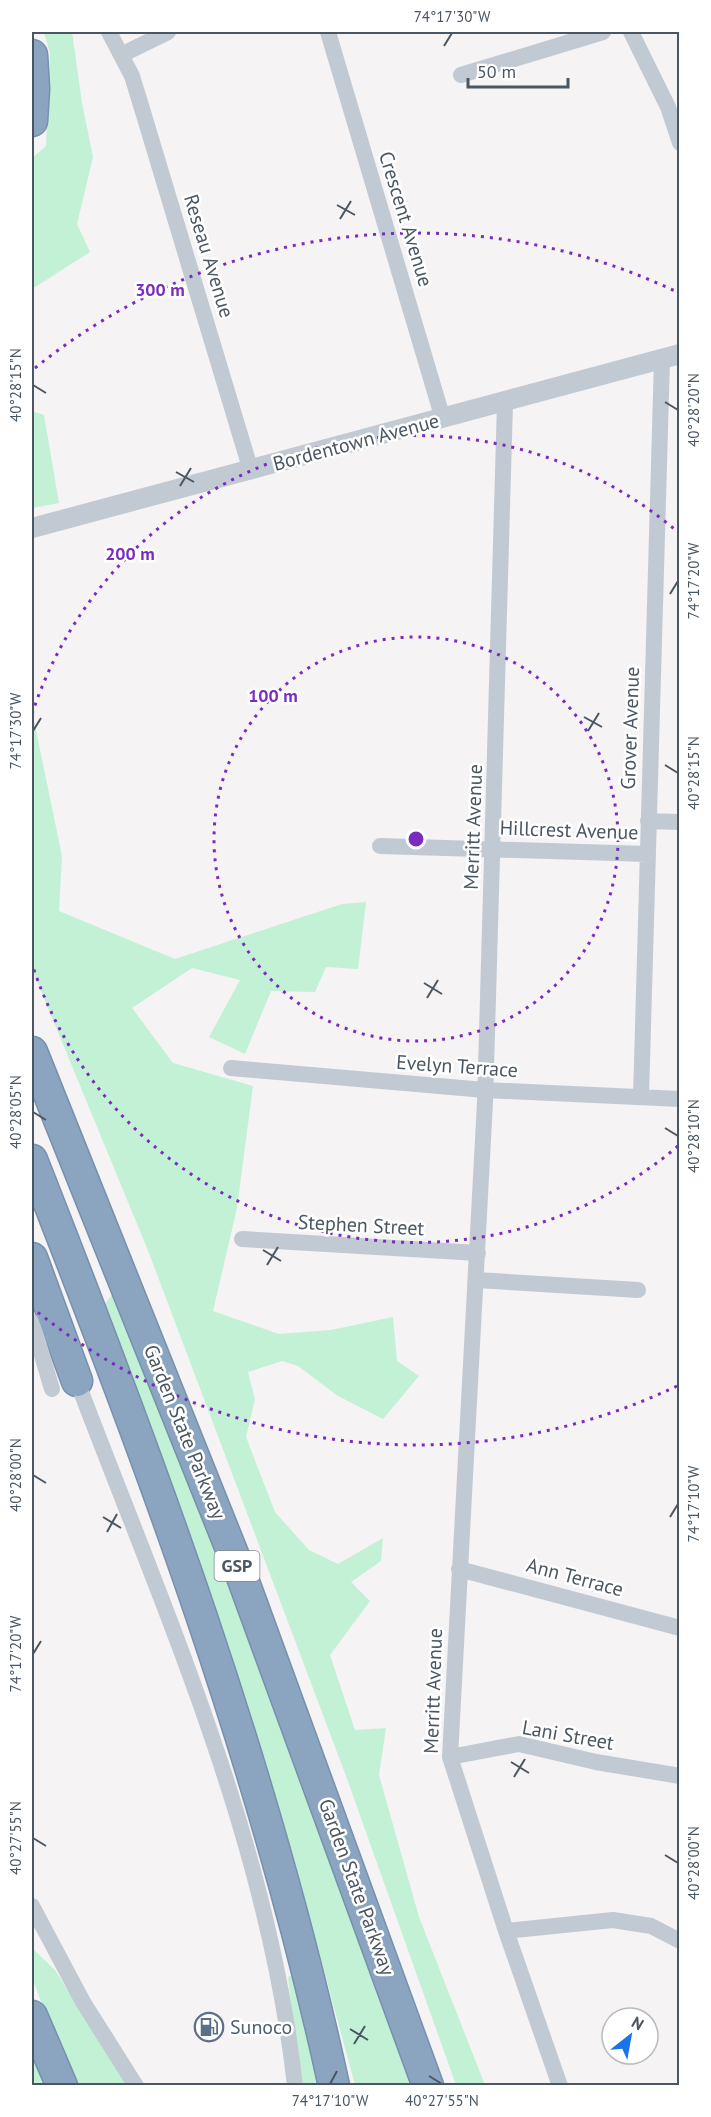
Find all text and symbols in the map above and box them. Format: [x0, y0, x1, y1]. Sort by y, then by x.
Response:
text: 74°17'30"W [414, 7, 491, 26]
scale bar [468, 51, 568, 89]
text: 50 m [477, 60, 516, 83]
street label: Crescent Avenue [373, 148, 439, 290]
street label: Reseau Avenue [178, 191, 240, 321]
text: 300 m [135, 278, 185, 301]
text: 40°28'15"N [6, 348, 25, 422]
text: 40°28'20"N [684, 373, 703, 447]
street label: Bordentown Avenue [270, 407, 442, 477]
text: 200 m [105, 542, 155, 565]
text: 74°17'20"W [684, 542, 703, 619]
street label: Grover Avenue [615, 666, 645, 790]
text: 100 m [248, 684, 298, 707]
text: 74°17'30"W [6, 692, 25, 769]
text: 40°28'15"N [684, 736, 703, 810]
street label: Merritt Avenue [458, 764, 488, 890]
street label: Hillcrest Avenue [499, 815, 639, 845]
centre of rings [406, 829, 426, 849]
street label: Evelyn Terrace [395, 1049, 519, 1083]
text: 40°28'05"N [6, 1075, 25, 1149]
text: 40°28'10"N [684, 1099, 703, 1173]
street label: Stephen Street [297, 1209, 425, 1241]
street label: Garden State Parkway [138, 1341, 232, 1524]
text: 40°28'00"N [6, 1438, 25, 1512]
text: 74°17'10"W [684, 1465, 703, 1542]
road number: GSP [214, 1551, 260, 1581]
street label: Ann Terrace [524, 1552, 626, 1602]
text: 74°17'20"W [6, 1615, 25, 1692]
street label: Merritt Avenue [418, 1628, 448, 1754]
street label: Lani Street [520, 1714, 616, 1756]
street label: Garden State Parkway [313, 1795, 401, 1980]
text: 40°27'55"N [6, 1801, 25, 1875]
text: 40°28'00"N [684, 1826, 703, 1900]
north arrow [600, 2006, 660, 2066]
fuel station icon: Sunoco [193, 2011, 225, 2043]
text: N [628, 2012, 647, 2034]
place label: Sunoco [230, 2014, 292, 2040]
text: 74°17'10"W [292, 2091, 369, 2110]
text: 40°27'55"N [405, 2091, 479, 2110]

